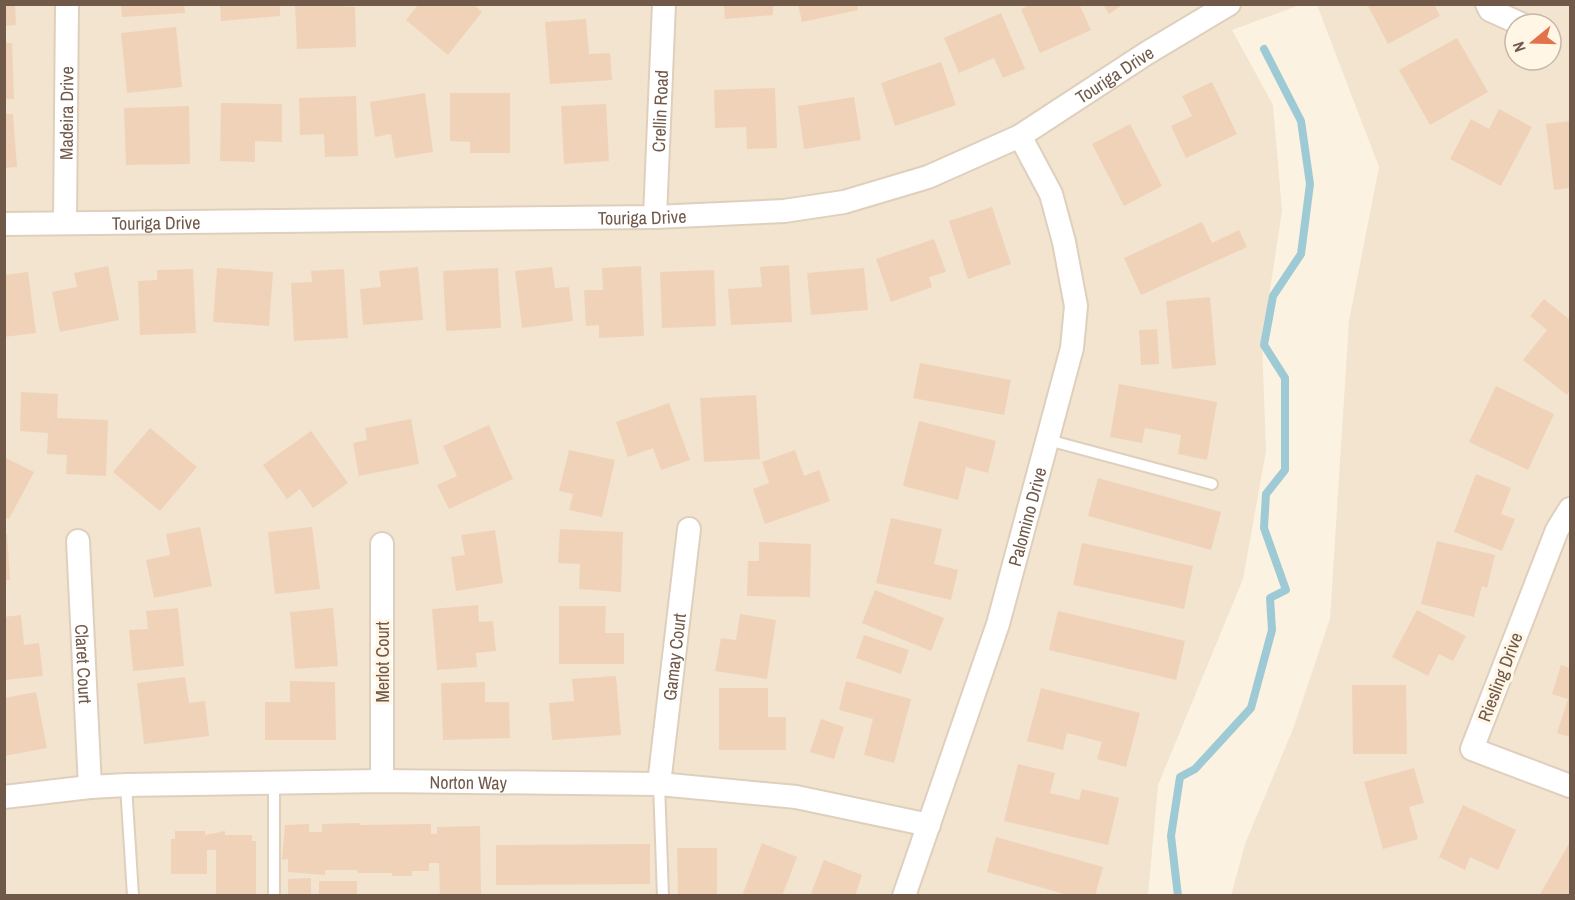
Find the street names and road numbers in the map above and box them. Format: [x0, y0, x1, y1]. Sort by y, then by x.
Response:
street label: Touriga Drive [1070, 39, 1158, 109]
street label: Madeira Drive [53, 66, 79, 160]
street label: Crellin Road [645, 70, 674, 153]
street label: Touriga Drive [597, 203, 687, 230]
street label: Touriga Drive [112, 209, 200, 235]
street label: Palomino Drive [1002, 464, 1052, 569]
street label: Gamay Court [656, 612, 692, 702]
street label: Merlot Court [370, 621, 395, 703]
street label: Claret Court [70, 623, 98, 704]
street label: Riesling Drive [1472, 629, 1528, 725]
street label: Norton Way [429, 769, 508, 795]

